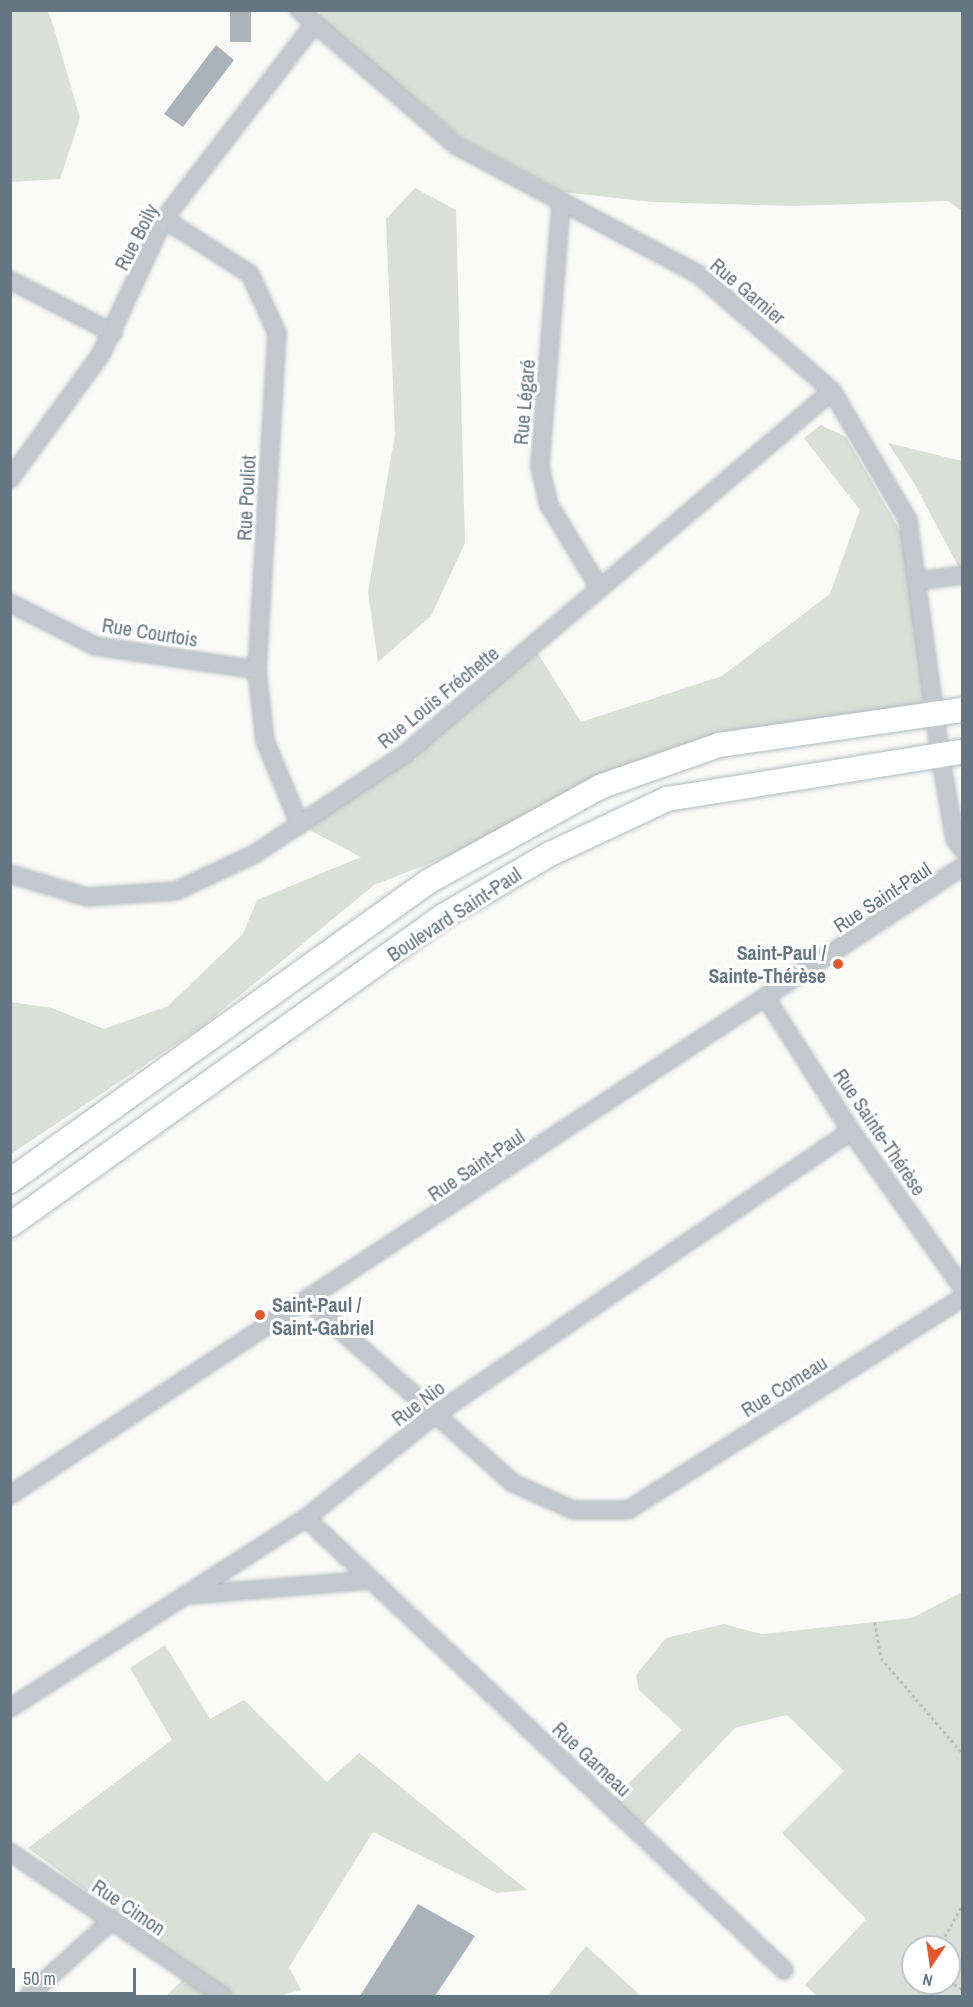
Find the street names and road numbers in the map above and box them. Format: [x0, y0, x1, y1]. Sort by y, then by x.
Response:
street label: Rue Boily [109, 200, 163, 274]
street label: Rue Garnier [706, 253, 790, 329]
street label: Rue Légaré [508, 358, 540, 446]
street label: Rue Pouliot [232, 455, 260, 541]
street label: Rue Courtois [100, 613, 200, 651]
street label: Rue Louis Fréchette [373, 641, 503, 753]
street label: Rue Saint-Paul [829, 857, 935, 937]
street label: Boulevard Saint-Paul [382, 862, 526, 966]
street label: Rue Sainte-Thérèse [829, 1064, 931, 1200]
street label: Rue Saint-Paul [423, 1124, 529, 1206]
street label: Rue Comeau [737, 1350, 831, 1422]
street label: Rue Nio [387, 1375, 449, 1431]
street label: Rue Garneau [548, 1717, 636, 1801]
street label: Rue Cimon [88, 1874, 170, 1940]

